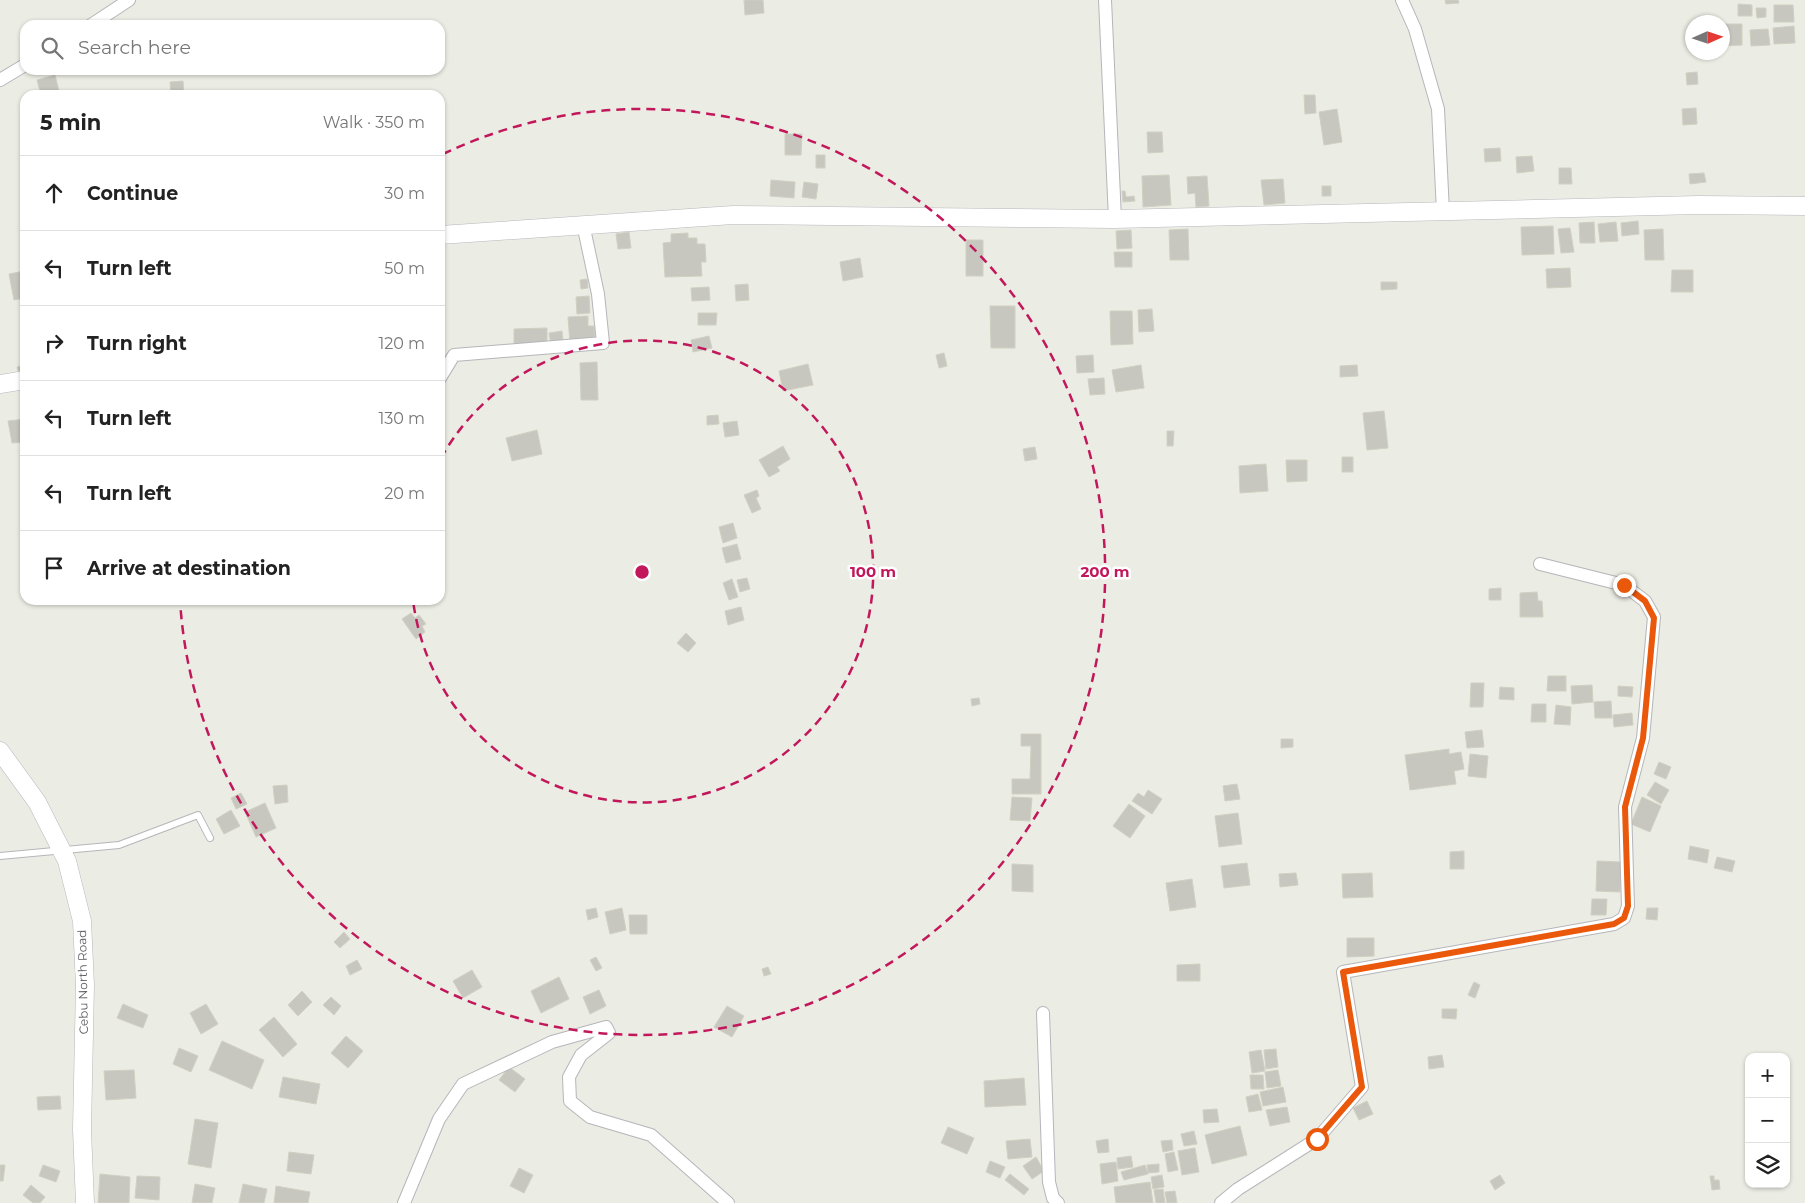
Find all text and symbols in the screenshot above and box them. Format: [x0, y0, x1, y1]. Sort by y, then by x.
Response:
north arrow [1685, 15, 1730, 60]
search box [20, 20, 445, 75]
icon: search [38, 34, 66, 62]
text: Search here [78, 36, 191, 59]
text: 5 min [40, 110, 101, 135]
text: Walk · 350 m [323, 113, 425, 132]
icon: ahead [40, 179, 68, 207]
text: Continue [87, 182, 178, 205]
text: 30 m [384, 184, 425, 203]
icon: left [40, 254, 68, 282]
text: Turn left [87, 257, 172, 280]
text: 50 m [384, 259, 425, 278]
icon: right [40, 329, 68, 357]
text: Turn right [87, 332, 187, 355]
text: 120 m [378, 334, 425, 353]
icon: left [40, 404, 68, 432]
text: Turn left [87, 407, 172, 430]
text: 130 m [378, 409, 425, 428]
icon: left [40, 479, 68, 507]
text: Turn left [87, 482, 172, 505]
text: 20 m [384, 484, 425, 503]
icon: arrive [40, 554, 68, 582]
text: Arrive at destination [87, 557, 291, 580]
text: 100 m [850, 562, 896, 581]
text: 200 m [1080, 562, 1130, 581]
centre of rings [633, 563, 651, 581]
route end [1613, 574, 1636, 597]
street label: Cebu North Road [74, 930, 91, 1034]
map controls [1745, 1053, 1790, 1188]
button: + [1745, 1053, 1790, 1098]
button: − [1745, 1098, 1790, 1143]
route start [1306, 1128, 1329, 1151]
button: layers [1745, 1143, 1790, 1188]

